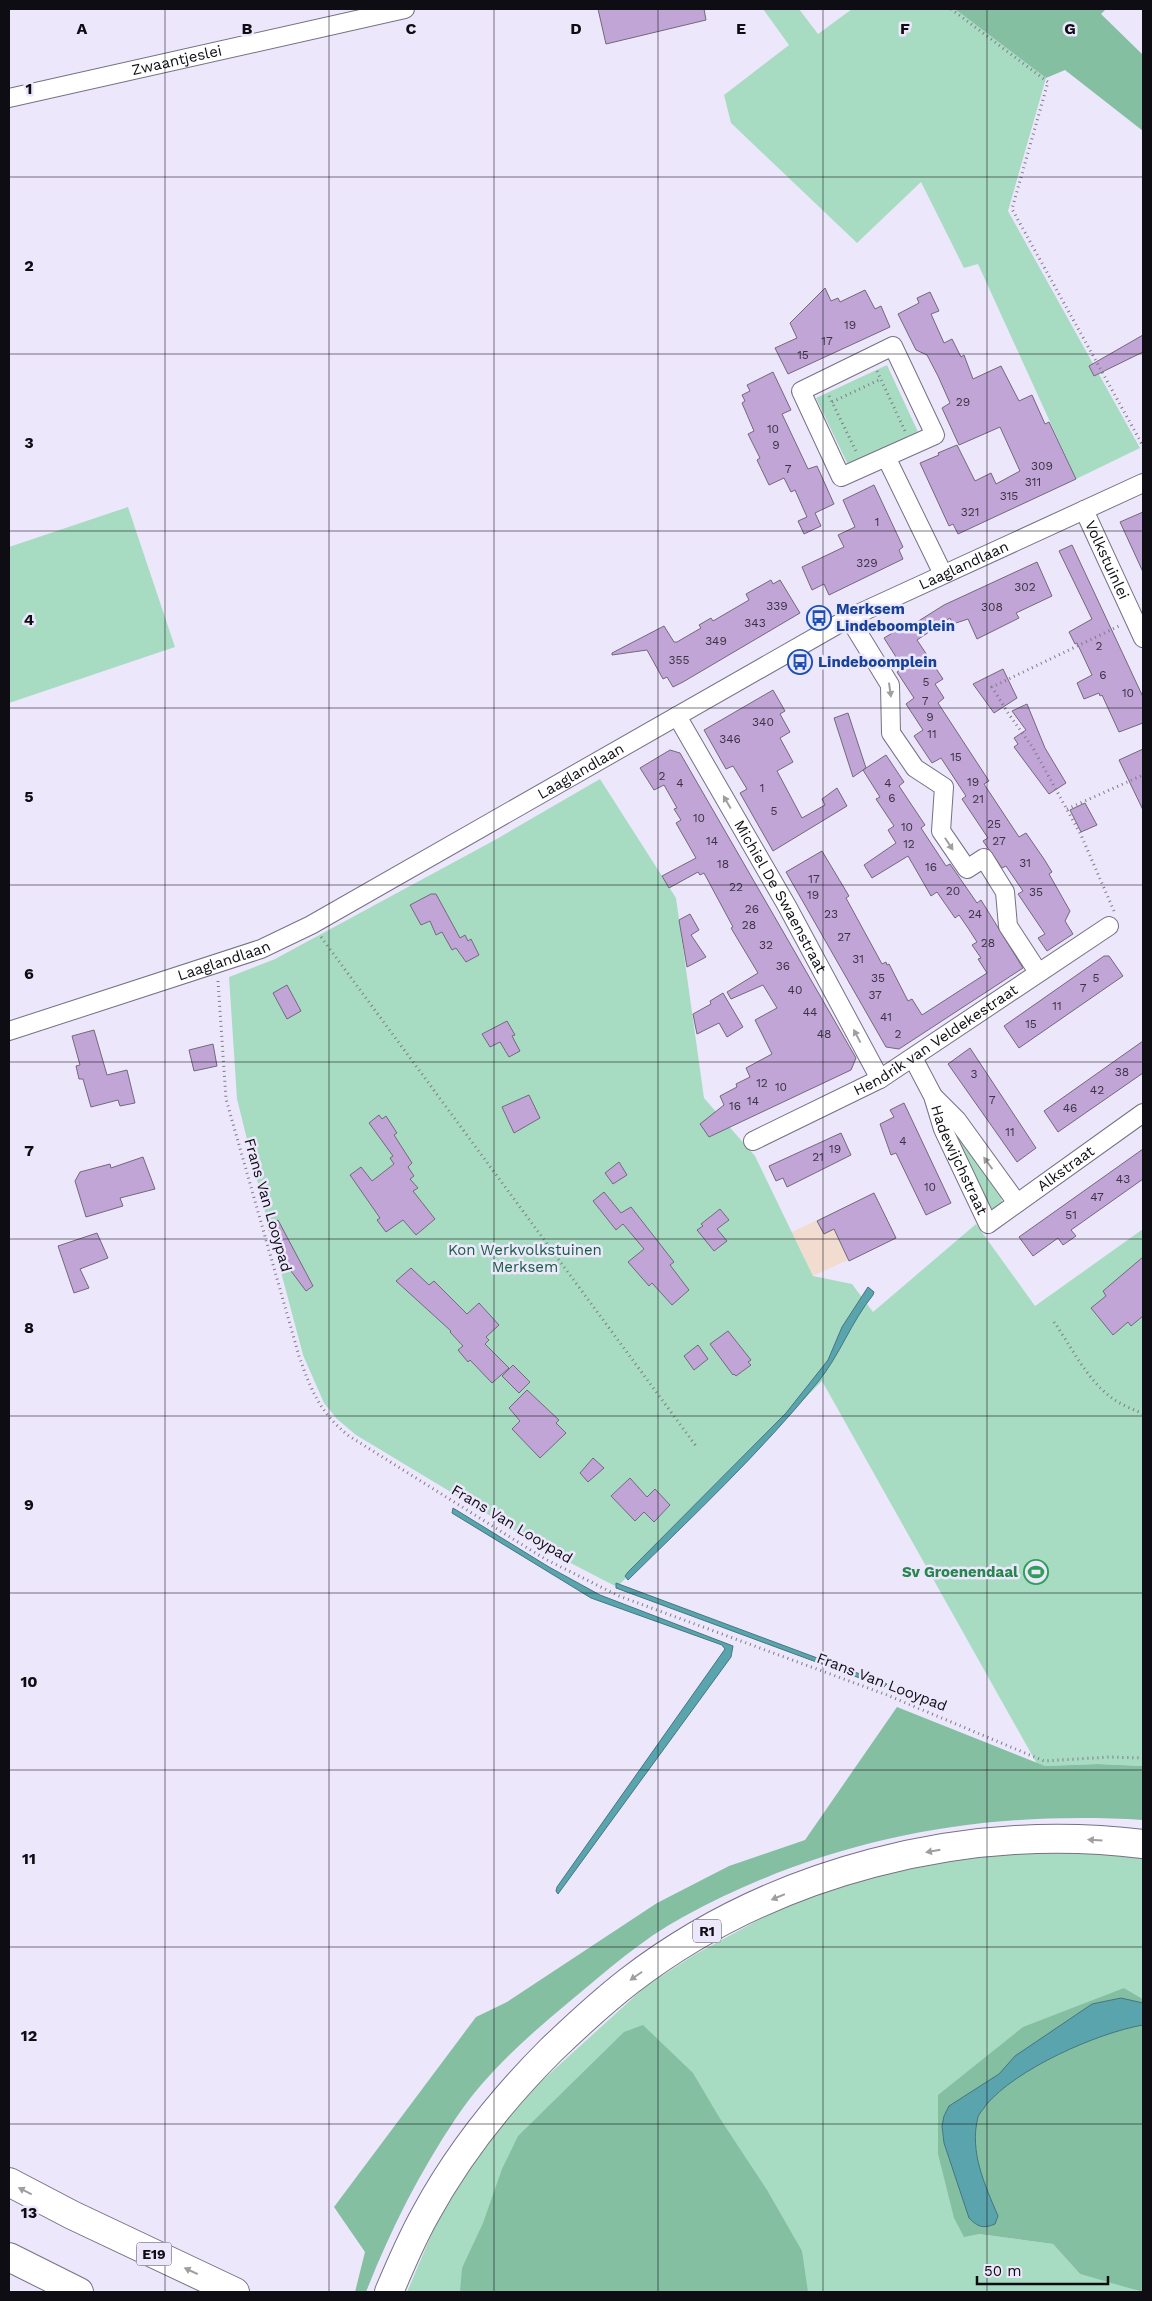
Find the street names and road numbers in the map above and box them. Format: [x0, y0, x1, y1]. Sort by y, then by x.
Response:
street label: Zwaantjeslei [130, 41, 224, 79]
street label: Volkstuinlei [1081, 518, 1133, 602]
street label: Laaglandlaan [916, 537, 1011, 594]
street label: Laaglandlaan [534, 739, 627, 803]
street label: Michiel De Swaenstraat [730, 817, 831, 977]
street label: Laaglandlaan [175, 937, 273, 985]
street label: Hendrik van Veldekestraat [851, 980, 1022, 1099]
street label: Hadewijchstraat [927, 1103, 992, 1218]
street label: Frans Van Looypad [240, 1136, 296, 1274]
street label: Alkstraat [1034, 1141, 1098, 1195]
street label: Frans Van Looypad [448, 1481, 576, 1567]
street label: Frans Van Looypad [814, 1649, 950, 1715]
road number: R1 [693, 1920, 721, 1942]
road number: E19 [136, 2242, 172, 2266]

